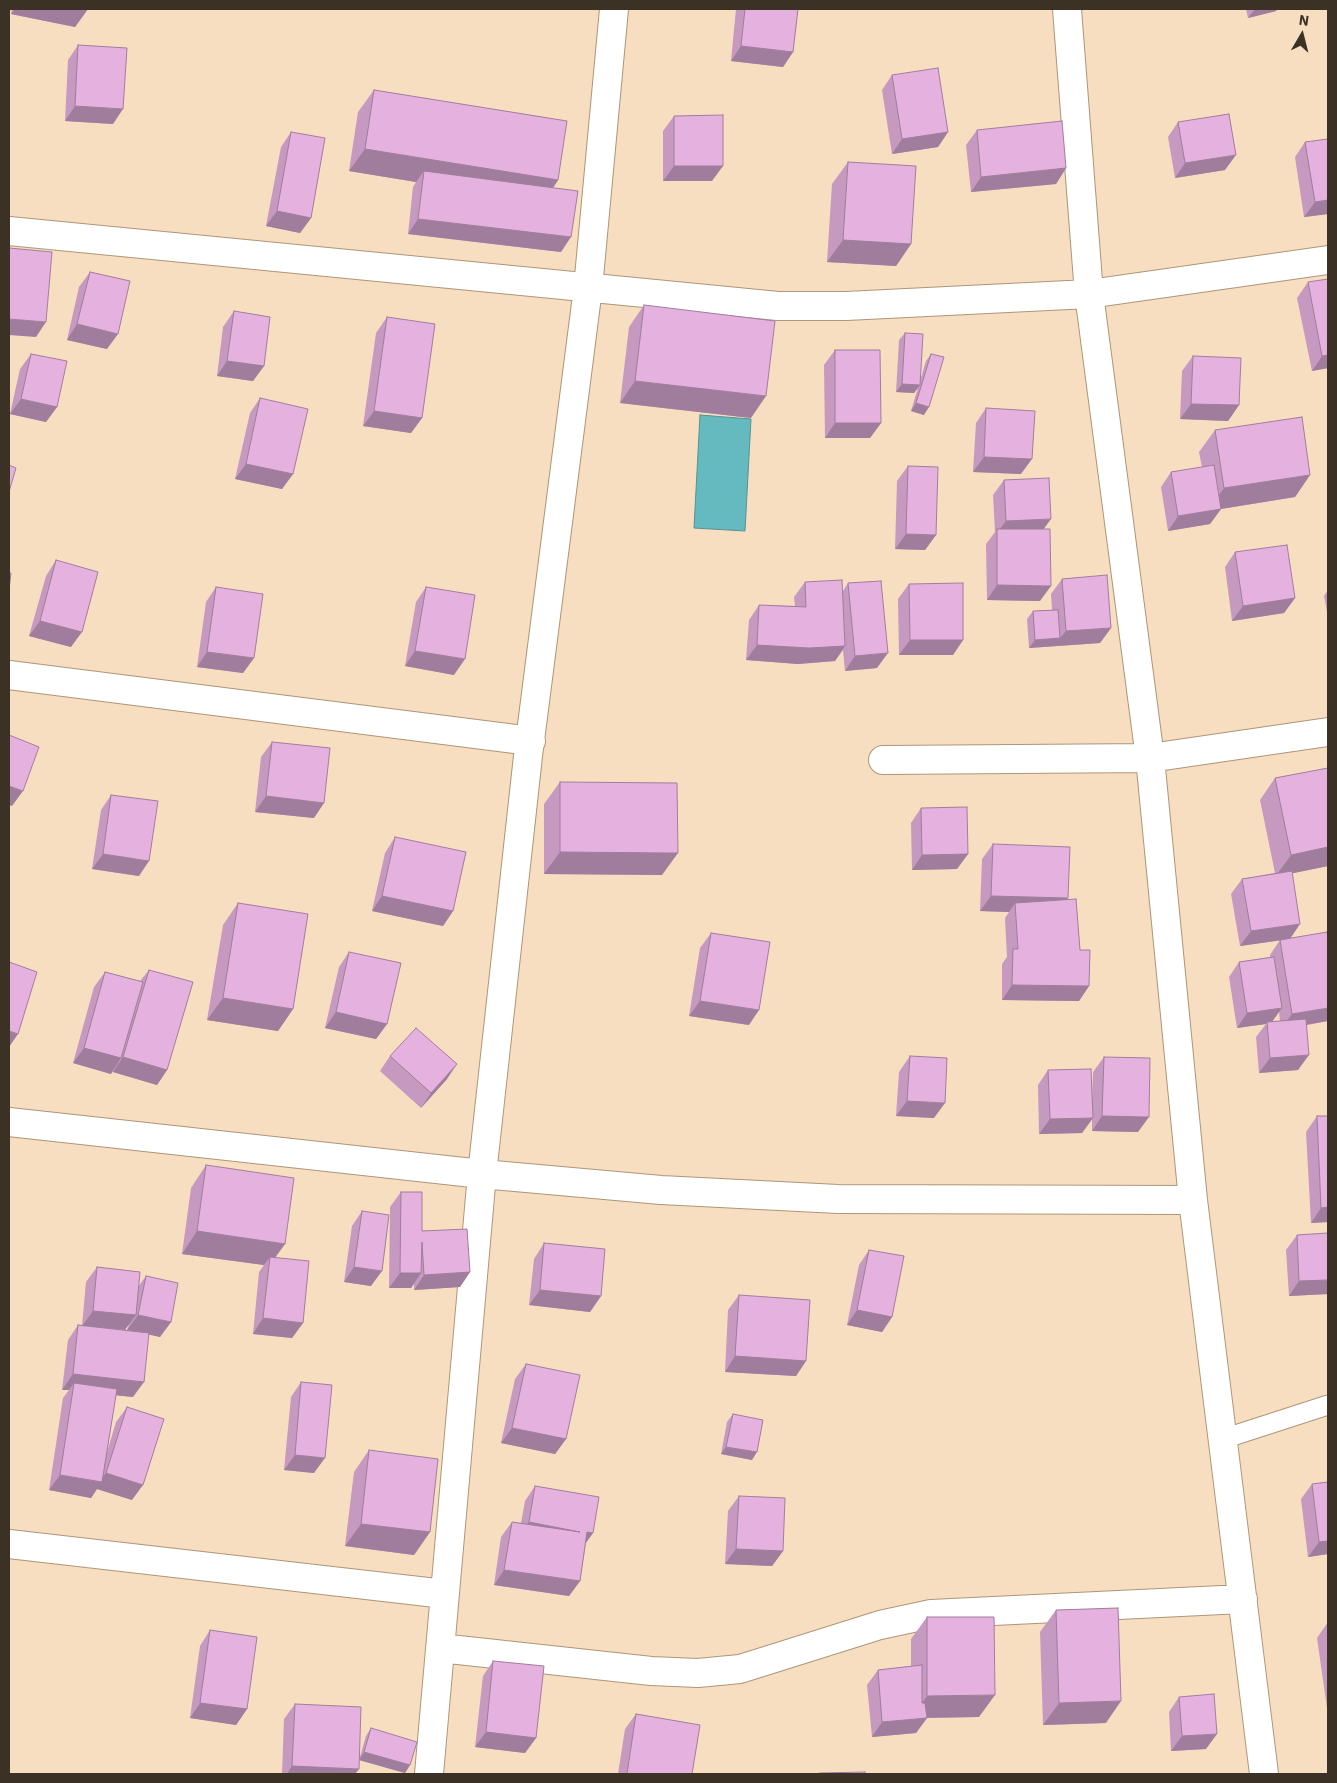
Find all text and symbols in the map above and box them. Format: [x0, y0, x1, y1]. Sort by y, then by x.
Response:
north arrow [1277, 10, 1327, 60]
text: N [1298, 11, 1310, 30]

